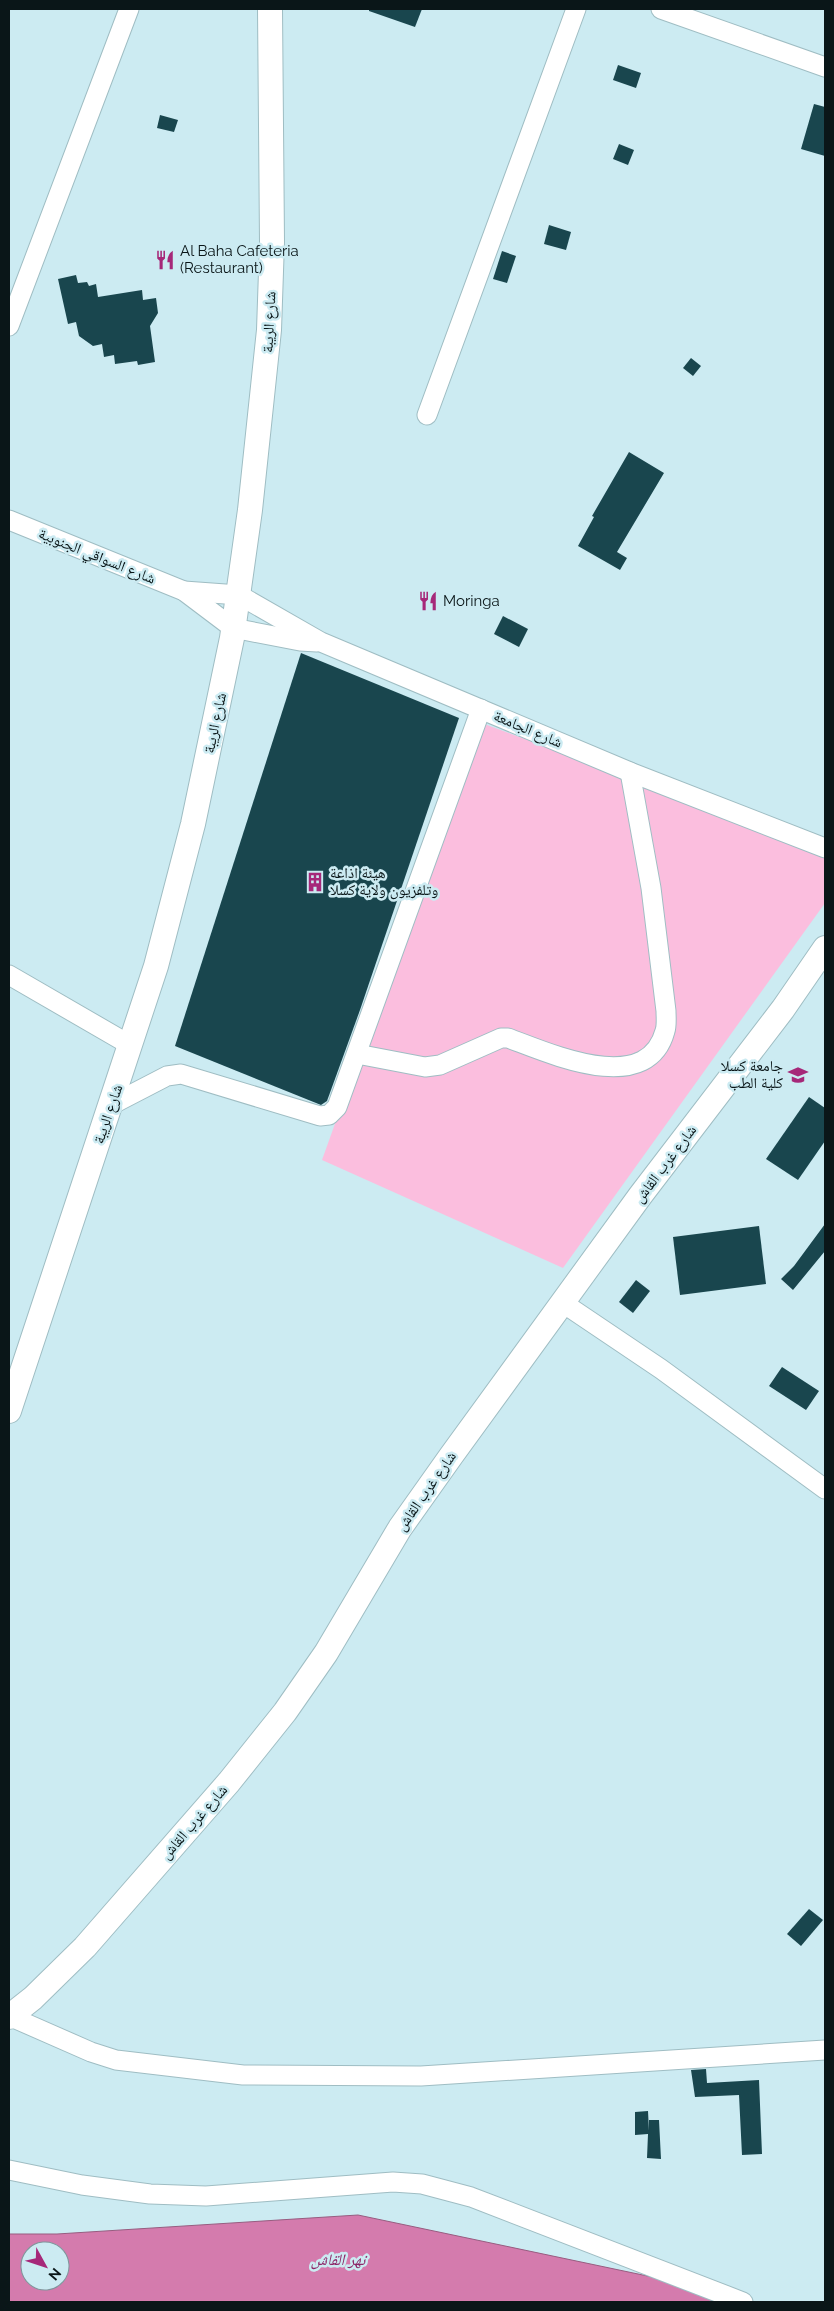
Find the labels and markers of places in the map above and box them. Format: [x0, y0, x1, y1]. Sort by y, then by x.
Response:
place label: Al Baha Cafeteria (Restaurant) [180, 242, 299, 277]
restaurant icon: Al Baha Cafeteria (Restaurant) [154, 249, 176, 271]
restaurant icon: Moringa [417, 590, 439, 612]
place label: Moringa [443, 592, 500, 610]
place label: هيئة اذاعة وتلفزيون ولاية كسلا [330, 864, 438, 900]
building icon: هيئة اذاعة وتلفزيون ولاية كسلا [304, 871, 326, 893]
place label: جامعة كسلا كلية الطب [721, 1057, 783, 1092]
school or university icon: جامعة كسلا كلية الطب [787, 1064, 809, 1086]

